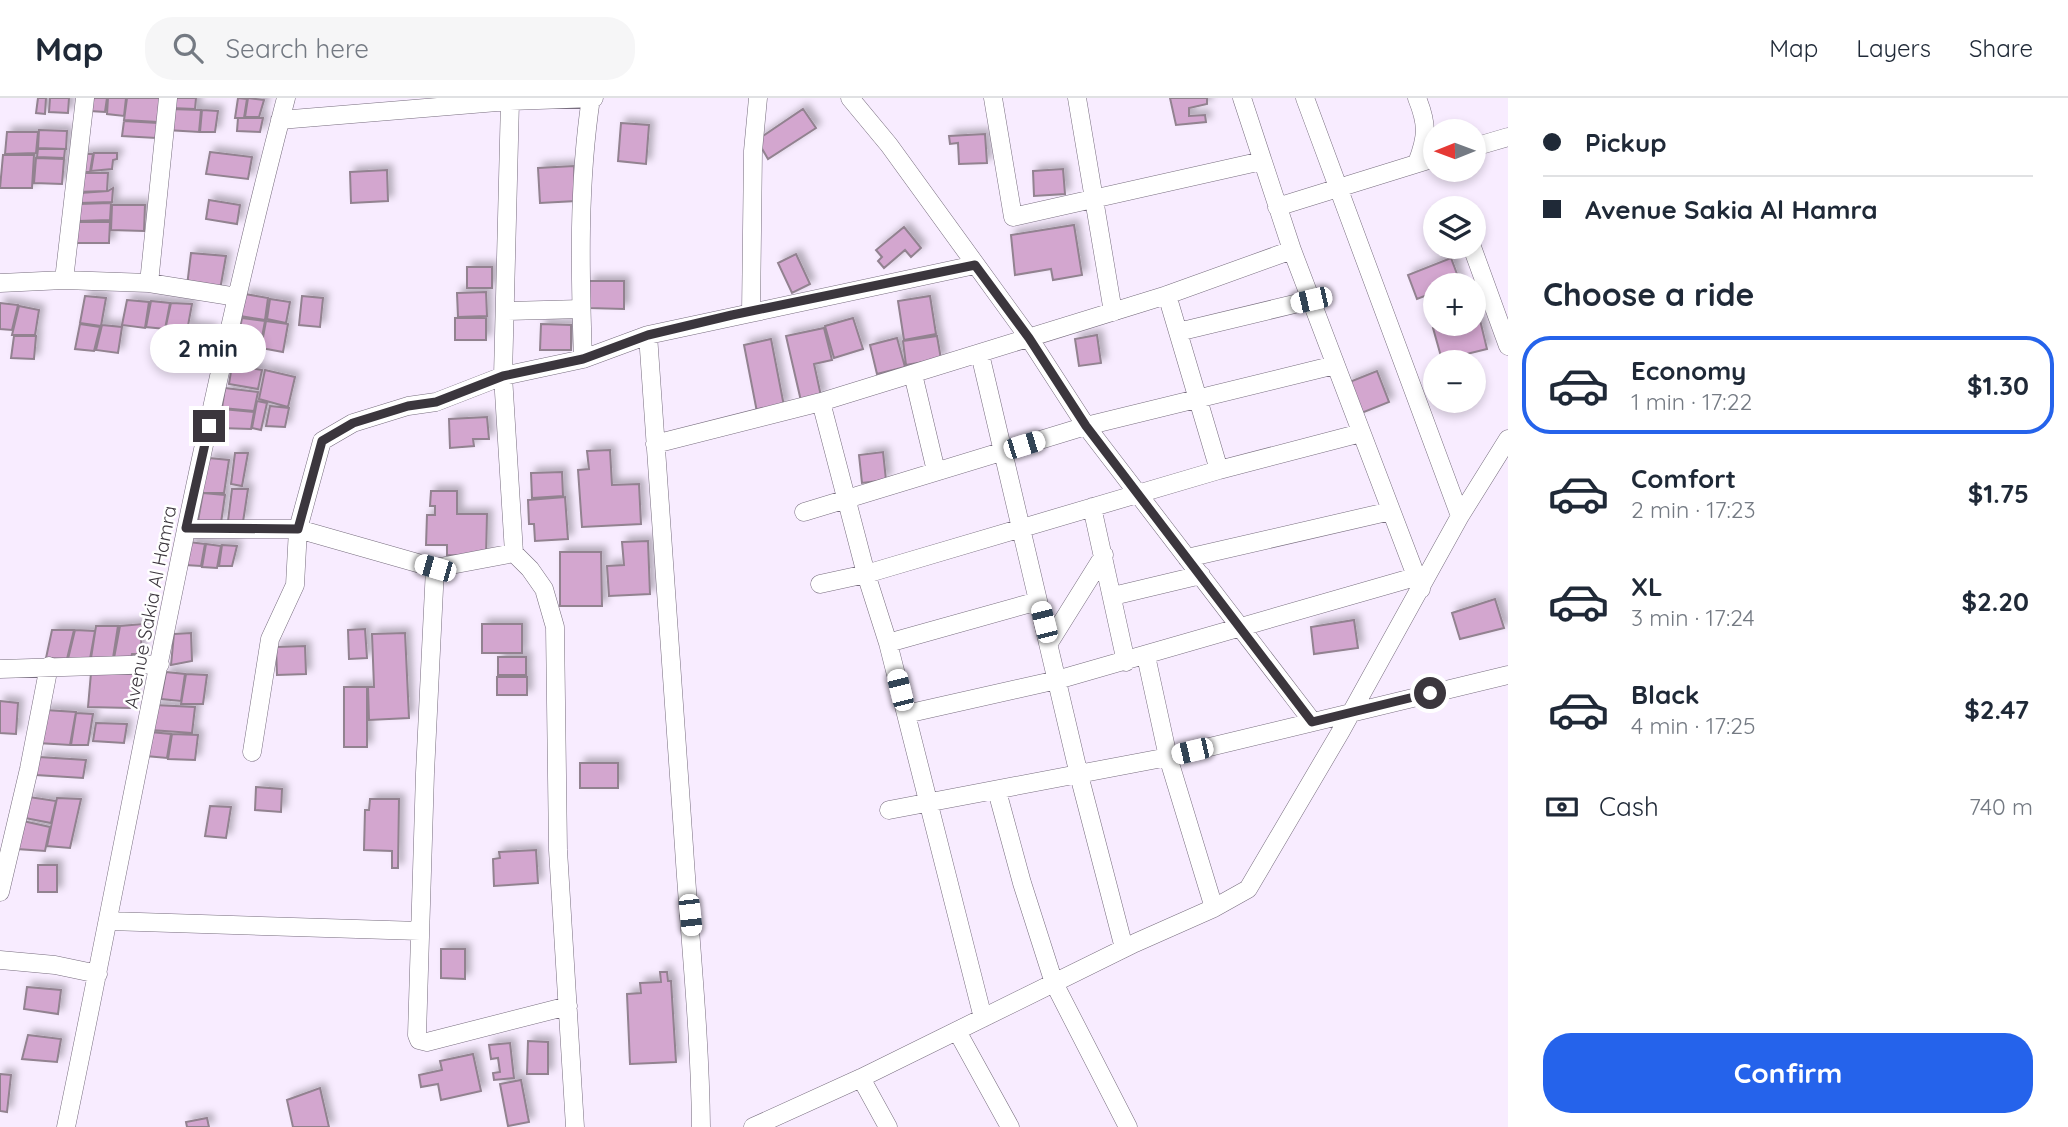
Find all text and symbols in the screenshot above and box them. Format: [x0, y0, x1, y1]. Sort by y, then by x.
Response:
search box [145, 17, 635, 80]
text: Map [35, 28, 103, 69]
icon: search [169, 29, 207, 67]
text: Search here [225, 32, 369, 65]
text: Map [1769, 33, 1818, 63]
text: Layers [1856, 33, 1931, 63]
text: Share [1969, 33, 2033, 63]
north arrow [1423, 119, 1486, 182]
map controls [1423, 119, 1486, 413]
text: Pickup [1585, 126, 1667, 159]
text: Avenue Sakia Al Hamra [1585, 193, 1878, 226]
button: layers [1423, 196, 1486, 259]
button: + [1423, 273, 1486, 336]
text: Choose a ride [1543, 274, 1755, 314]
car [1289, 285, 1334, 315]
callout: 2 min [151, 324, 267, 374]
text: 2 min [178, 334, 238, 363]
button: − [1423, 350, 1486, 413]
icon: car [1547, 354, 1610, 417]
text: Economy [1631, 354, 1746, 387]
text: $1.30 [1967, 369, 2029, 402]
text: 1 min · 17:22 [1631, 387, 1752, 416]
route end [193, 410, 225, 442]
car [1001, 429, 1048, 461]
icon: car [1547, 462, 1610, 525]
text: Comfort [1631, 462, 1736, 495]
text: $1.75 [1968, 477, 2029, 510]
text: 2 min · 17:23 [1631, 495, 1756, 524]
street label: Avenue Sakia Al Hamra [119, 503, 181, 711]
car [412, 552, 459, 584]
icon: car [1547, 570, 1610, 633]
text: XL [1631, 570, 1663, 603]
text: $2.20 [1961, 585, 2029, 618]
car [1029, 599, 1060, 645]
text: 3 min · 17:24 [1631, 603, 1755, 632]
car [885, 667, 916, 713]
route start [1414, 677, 1446, 709]
icon: car [1547, 678, 1610, 741]
text: Black [1631, 678, 1700, 711]
text: $2.47 [1964, 693, 2029, 726]
text: 4 min · 17:25 [1631, 711, 1756, 740]
car [1170, 736, 1215, 766]
icon: cash [1543, 788, 1581, 826]
text: Cash [1599, 790, 1659, 823]
text: 740 m [1969, 792, 2033, 821]
car [678, 893, 703, 937]
button: Confirm [1543, 1033, 2033, 1113]

